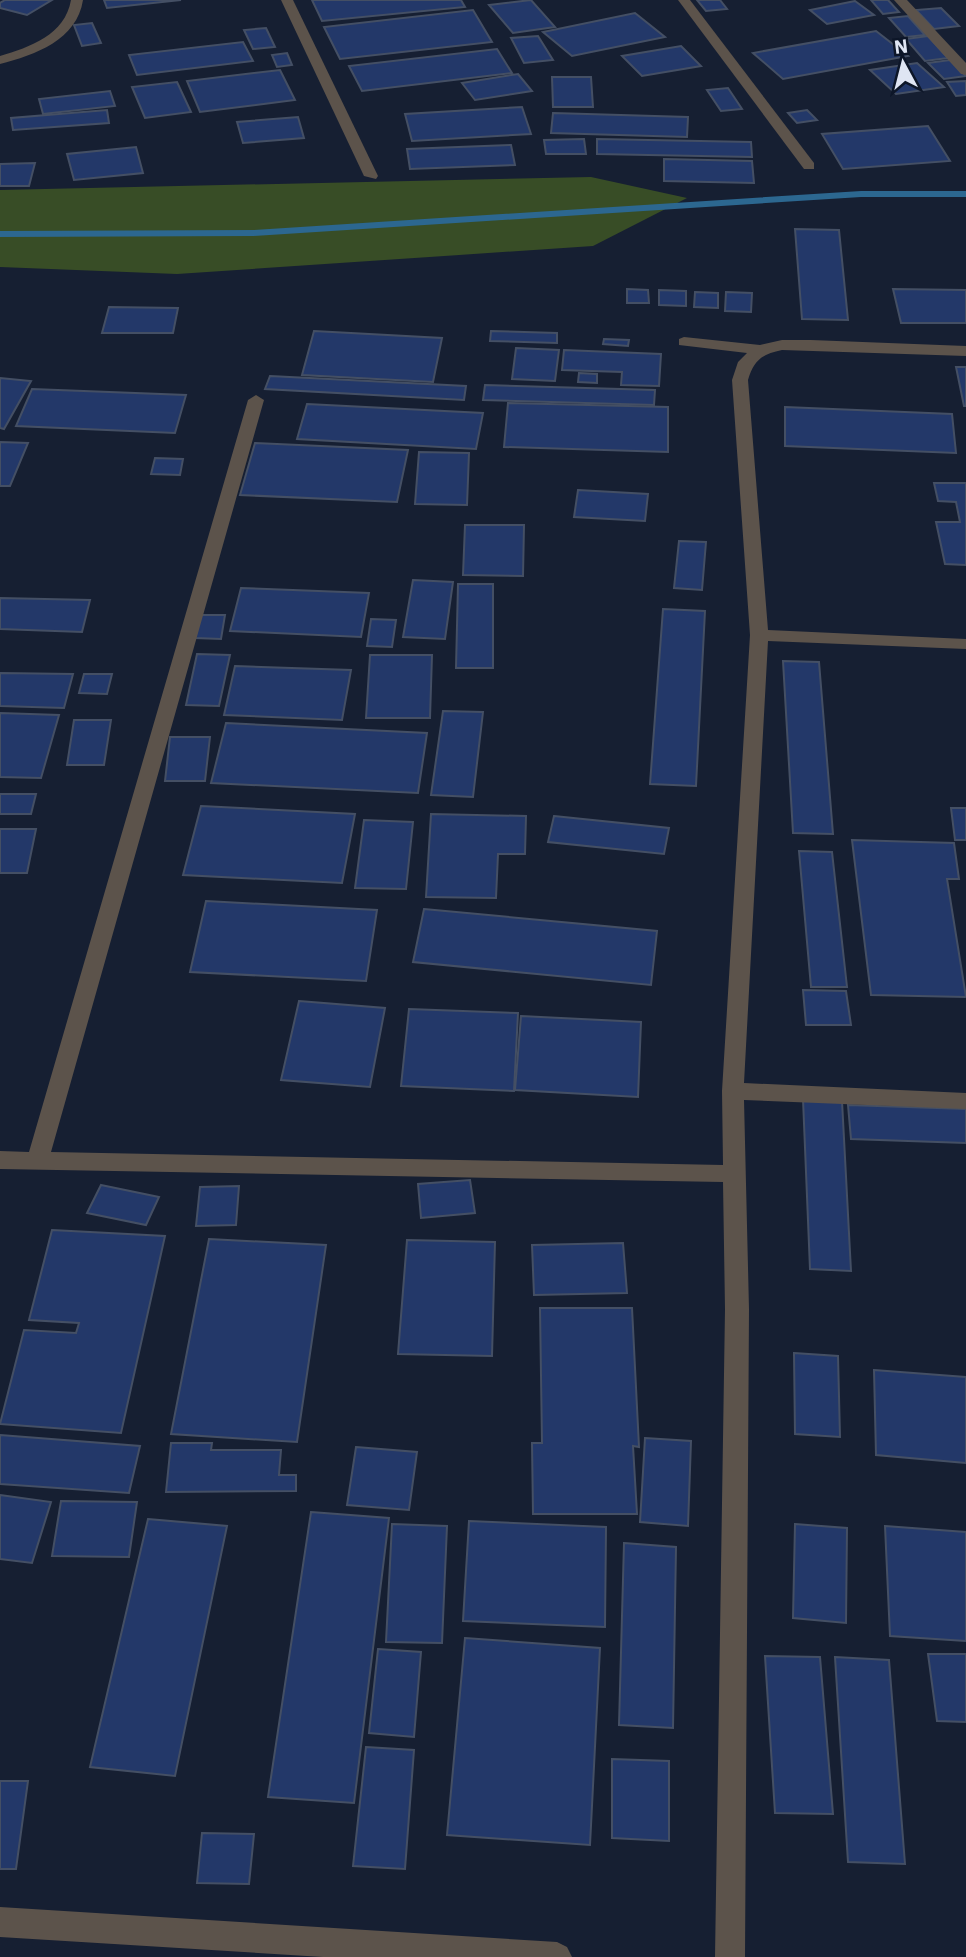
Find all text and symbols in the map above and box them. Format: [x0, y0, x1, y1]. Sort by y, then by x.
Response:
north arrow [868, 28, 938, 98]
text: N [893, 33, 909, 59]

